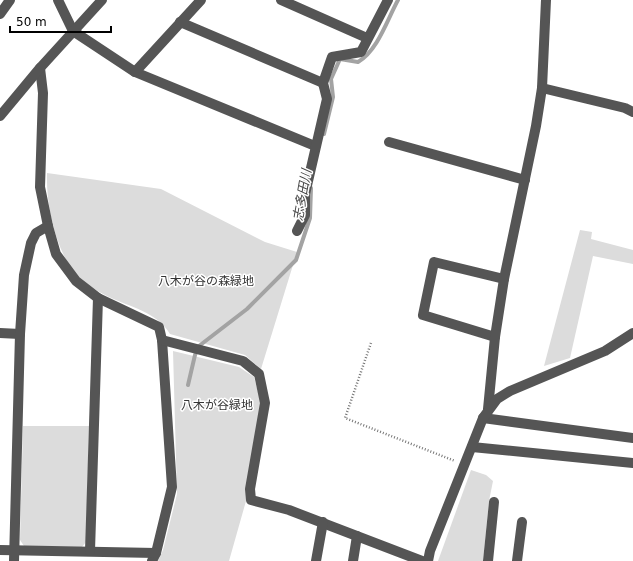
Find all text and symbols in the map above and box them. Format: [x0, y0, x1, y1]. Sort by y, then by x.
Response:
scale bar [10, 8, 111, 34]
text: 50 m [16, 15, 47, 29]
water label: 志多田川 [290, 166, 314, 222]
park label: 八木が谷の森緑地 [158, 274, 254, 288]
park label: 八木が谷緑地 [181, 398, 253, 412]

